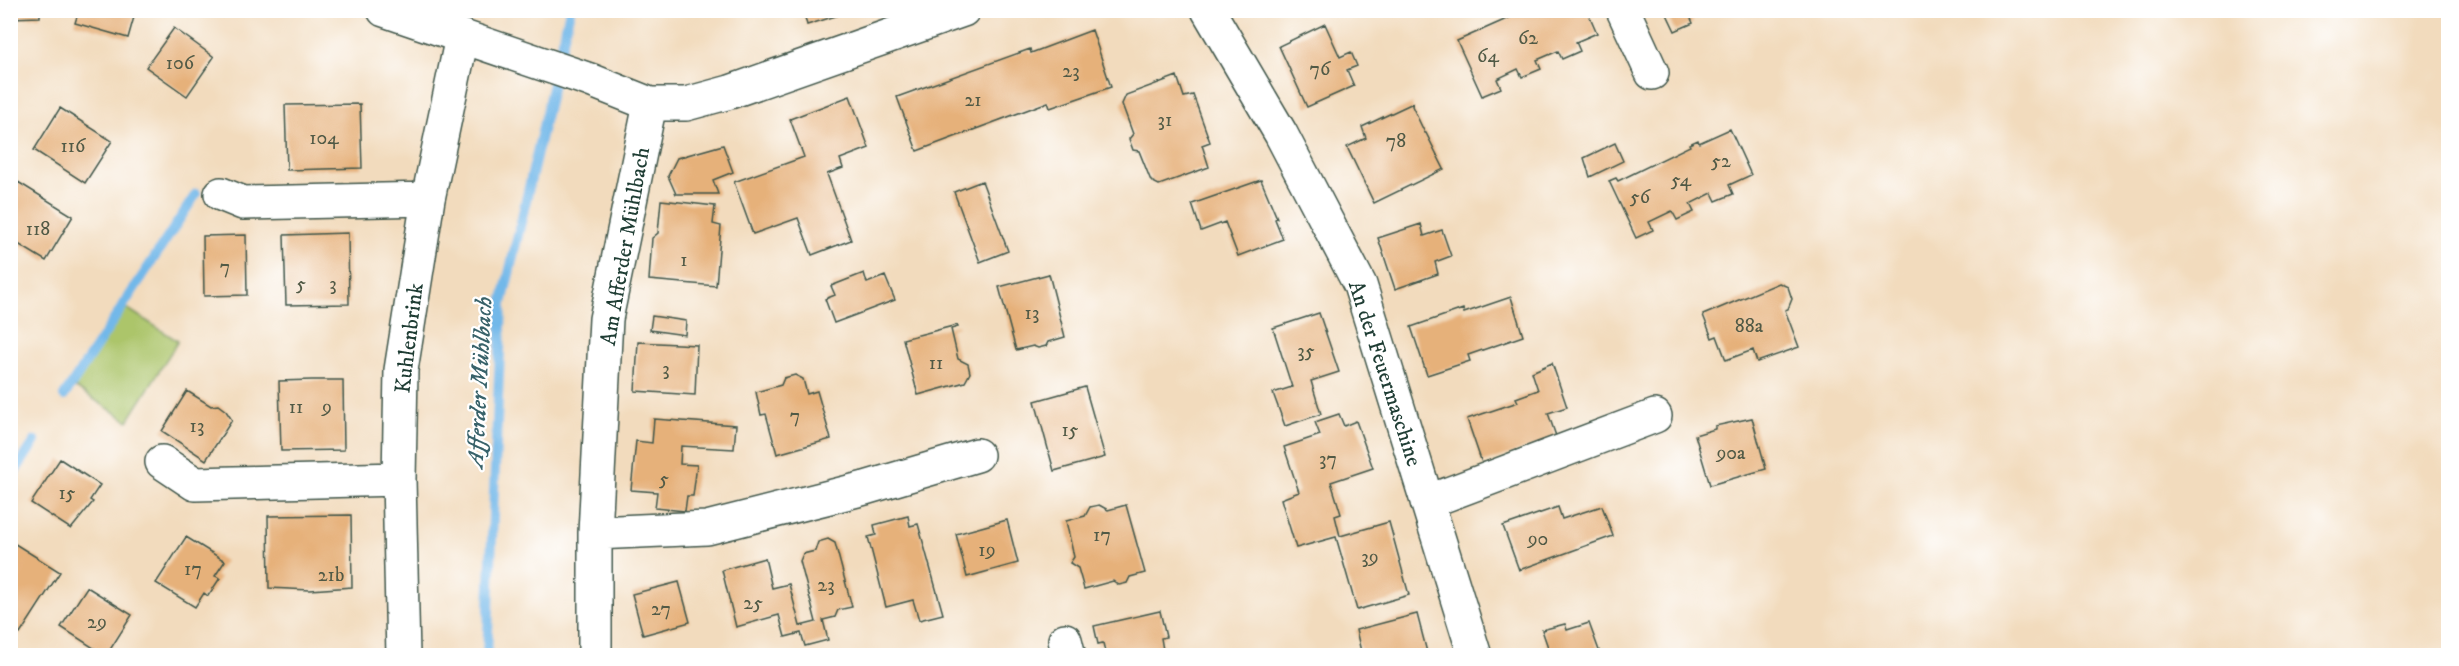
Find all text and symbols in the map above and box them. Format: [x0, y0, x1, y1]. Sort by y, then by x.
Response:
house number: 62 [1518, 26, 1538, 51]
house number: 64 [1477, 44, 1499, 69]
house number: 106 [166, 51, 195, 76]
house number: 76 [1310, 57, 1331, 82]
house number: 23 [1062, 59, 1080, 84]
house number: 21 [964, 88, 982, 113]
house number: 31 [1158, 108, 1172, 133]
house number: 104 [309, 126, 339, 151]
house number: 78 [1386, 129, 1406, 154]
house number: 116 [60, 134, 86, 159]
street label: Am Afferder Mühlbach [595, 144, 656, 348]
house number: 52 [1711, 149, 1731, 174]
house number: 54 [1671, 168, 1692, 193]
house number: 56 [1630, 185, 1651, 210]
house number: 118 [26, 217, 50, 242]
house number: 1 [680, 248, 688, 273]
house number: 7 [220, 255, 230, 280]
house number: 5 [296, 272, 306, 297]
house number: 3 [329, 272, 337, 297]
street label: An der Feuermaschine [1342, 277, 1427, 470]
street label: Kuhlenbrink [389, 281, 430, 395]
water label: Afferder Mühlbach [460, 296, 499, 471]
house number: 13 [1025, 301, 1039, 326]
house number: 88a [1735, 314, 1764, 339]
house number: 35 [1297, 339, 1315, 364]
house number: 11 [929, 351, 943, 376]
house number: 3 [662, 357, 670, 382]
house number: 11 [289, 395, 303, 420]
house number: 9 [321, 395, 332, 420]
house number: 7 [790, 404, 800, 429]
house number: 13 [190, 414, 204, 439]
house number: 15 [1061, 418, 1079, 443]
house number: 90a [1715, 441, 1746, 466]
house number: 37 [1319, 447, 1337, 472]
house number: 5 [659, 467, 669, 492]
house number: 15 [58, 481, 76, 506]
house number: 17 [1093, 523, 1111, 548]
house number: 90 [1527, 527, 1548, 552]
house number: 19 [978, 538, 996, 563]
house number: 39 [1361, 545, 1379, 570]
house number: 17 [184, 557, 202, 582]
house number: 21b [318, 563, 344, 588]
house number: 23 [817, 573, 835, 598]
house number: 25 [743, 591, 763, 616]
house number: 27 [651, 597, 671, 622]
house number: 29 [87, 610, 107, 635]

